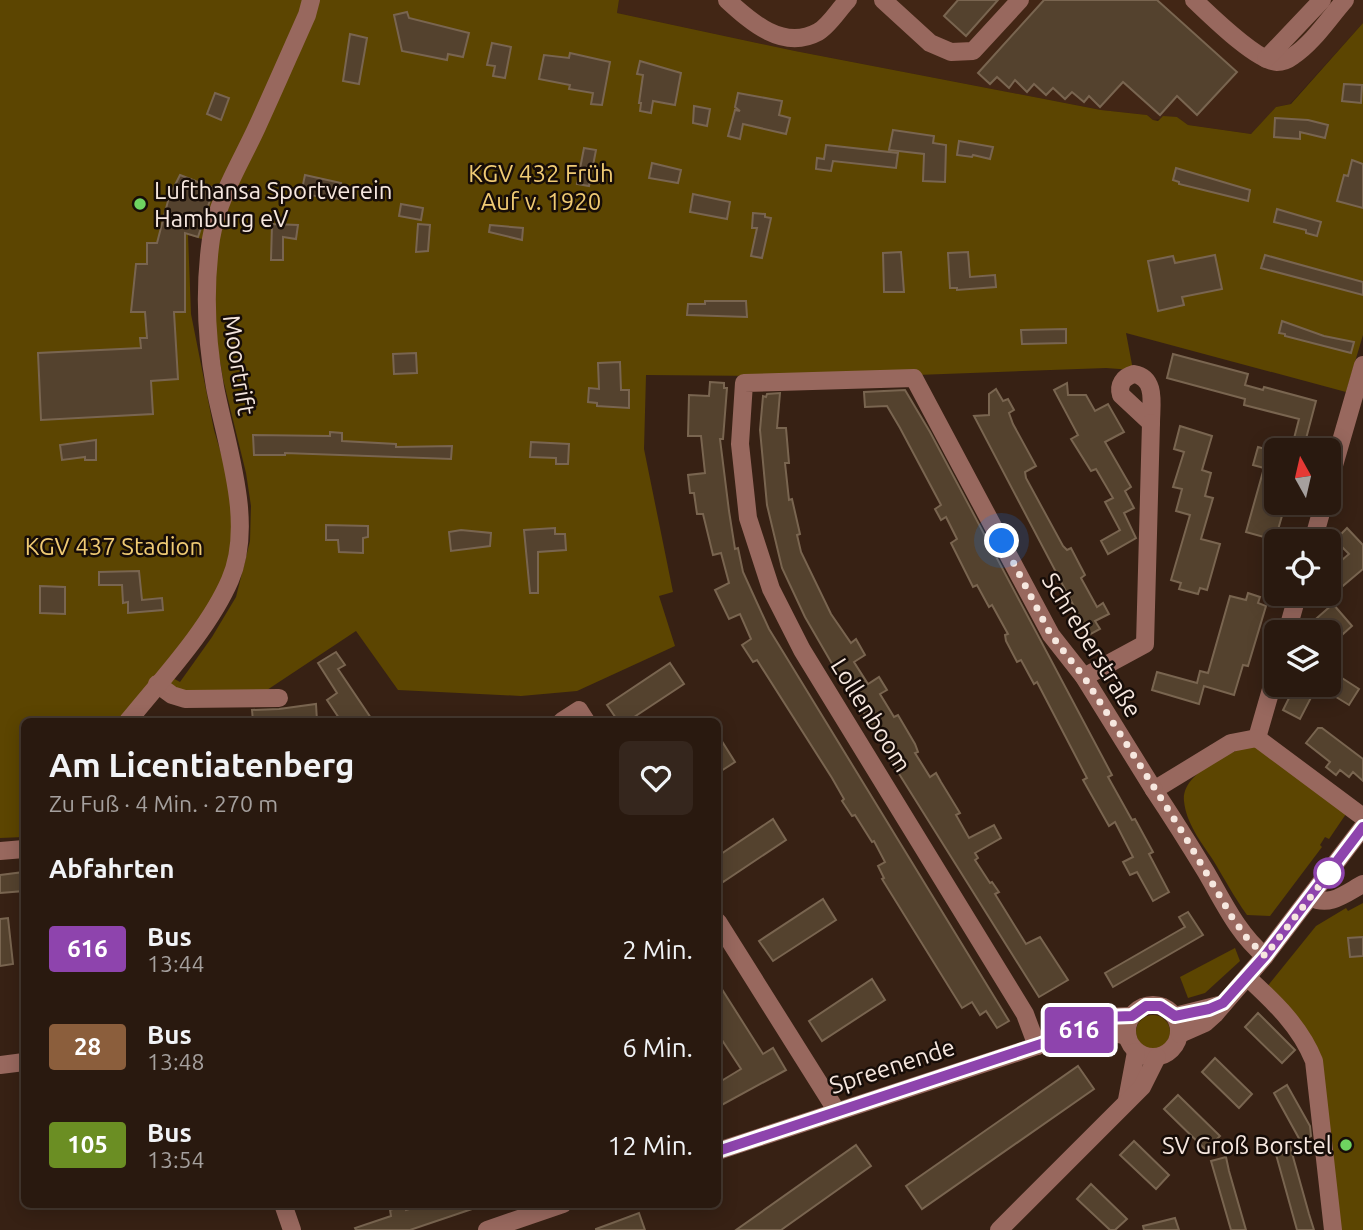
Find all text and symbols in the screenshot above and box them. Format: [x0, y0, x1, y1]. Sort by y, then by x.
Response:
park label: KGV 432 Früh Auf v. 1920 [468, 160, 614, 215]
place label: Lufthansa Sportverein Hamburg eV [154, 177, 392, 232]
marker: Lufthansa Sportverein Hamburg eV [132, 196, 148, 212]
street label: Moortrift [218, 313, 260, 418]
north arrow [1264, 438, 1340, 514]
map controls [1264, 438, 1341, 697]
your location [984, 523, 1019, 558]
button: locate [1264, 529, 1341, 606]
park label: KGV 437 Stadion [25, 533, 203, 560]
street label: Schreberstraße [1037, 568, 1147, 722]
button: layers [1264, 620, 1341, 697]
street label: Lollenboom [825, 653, 917, 777]
button: heart [619, 741, 693, 815]
text: Am Licentiatenberg [49, 746, 355, 783]
text: Zu Fuß · 4 Min. · 270 m [49, 791, 278, 816]
text: Abfahrten [49, 854, 174, 883]
unlabelled marker [1314, 858, 1344, 888]
text: Bus [147, 922, 192, 951]
text: 616 [67, 935, 108, 962]
text: 2 Min. [622, 935, 693, 964]
text: 13:44 [147, 951, 205, 976]
line badge: 616 [1039, 1007, 1119, 1053]
text: 616 [1059, 1016, 1099, 1043]
text: Bus [147, 1020, 192, 1049]
text: 28 [74, 1033, 101, 1060]
text: 6 Min. [622, 1033, 693, 1062]
street label: Spreenende [826, 1033, 958, 1099]
text: 13:48 [147, 1049, 205, 1074]
text: Bus [147, 1118, 192, 1147]
text: 105 [67, 1131, 108, 1158]
text: 12 Min. [608, 1131, 693, 1160]
place label: SV Groß Borstel [1162, 1132, 1332, 1159]
marker: SV Groß Borstel [1338, 1137, 1354, 1153]
text: 13:54 [147, 1147, 205, 1172]

